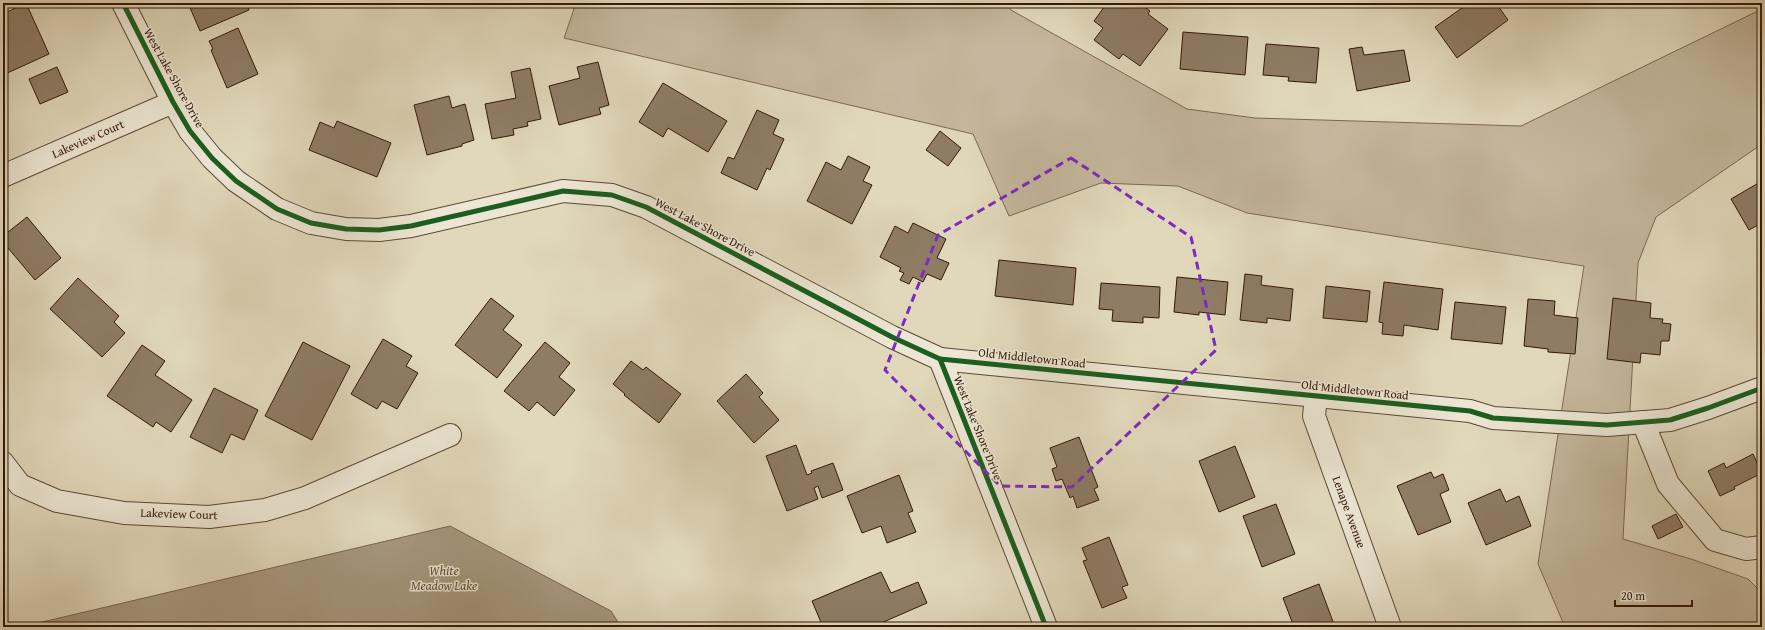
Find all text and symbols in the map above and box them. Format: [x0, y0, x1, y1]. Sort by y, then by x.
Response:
street label: West Lake Shore Drive [140, 25, 209, 131]
street label: Lakeview Court [49, 115, 127, 162]
street label: West Lake Shore Drive [652, 193, 759, 260]
street label: Old Middletown Road [978, 343, 1087, 372]
street label: West Lake Shore Drive [950, 373, 1007, 483]
street label: Old Middletown Road [1301, 375, 1410, 404]
street label: Lenape Avenue [1329, 473, 1370, 551]
street label: Lakeview Court [140, 504, 219, 523]
water label: White Meadow Lake [411, 561, 477, 595]
scale bar [1615, 582, 1692, 608]
text: 20 m [1621, 587, 1645, 604]

